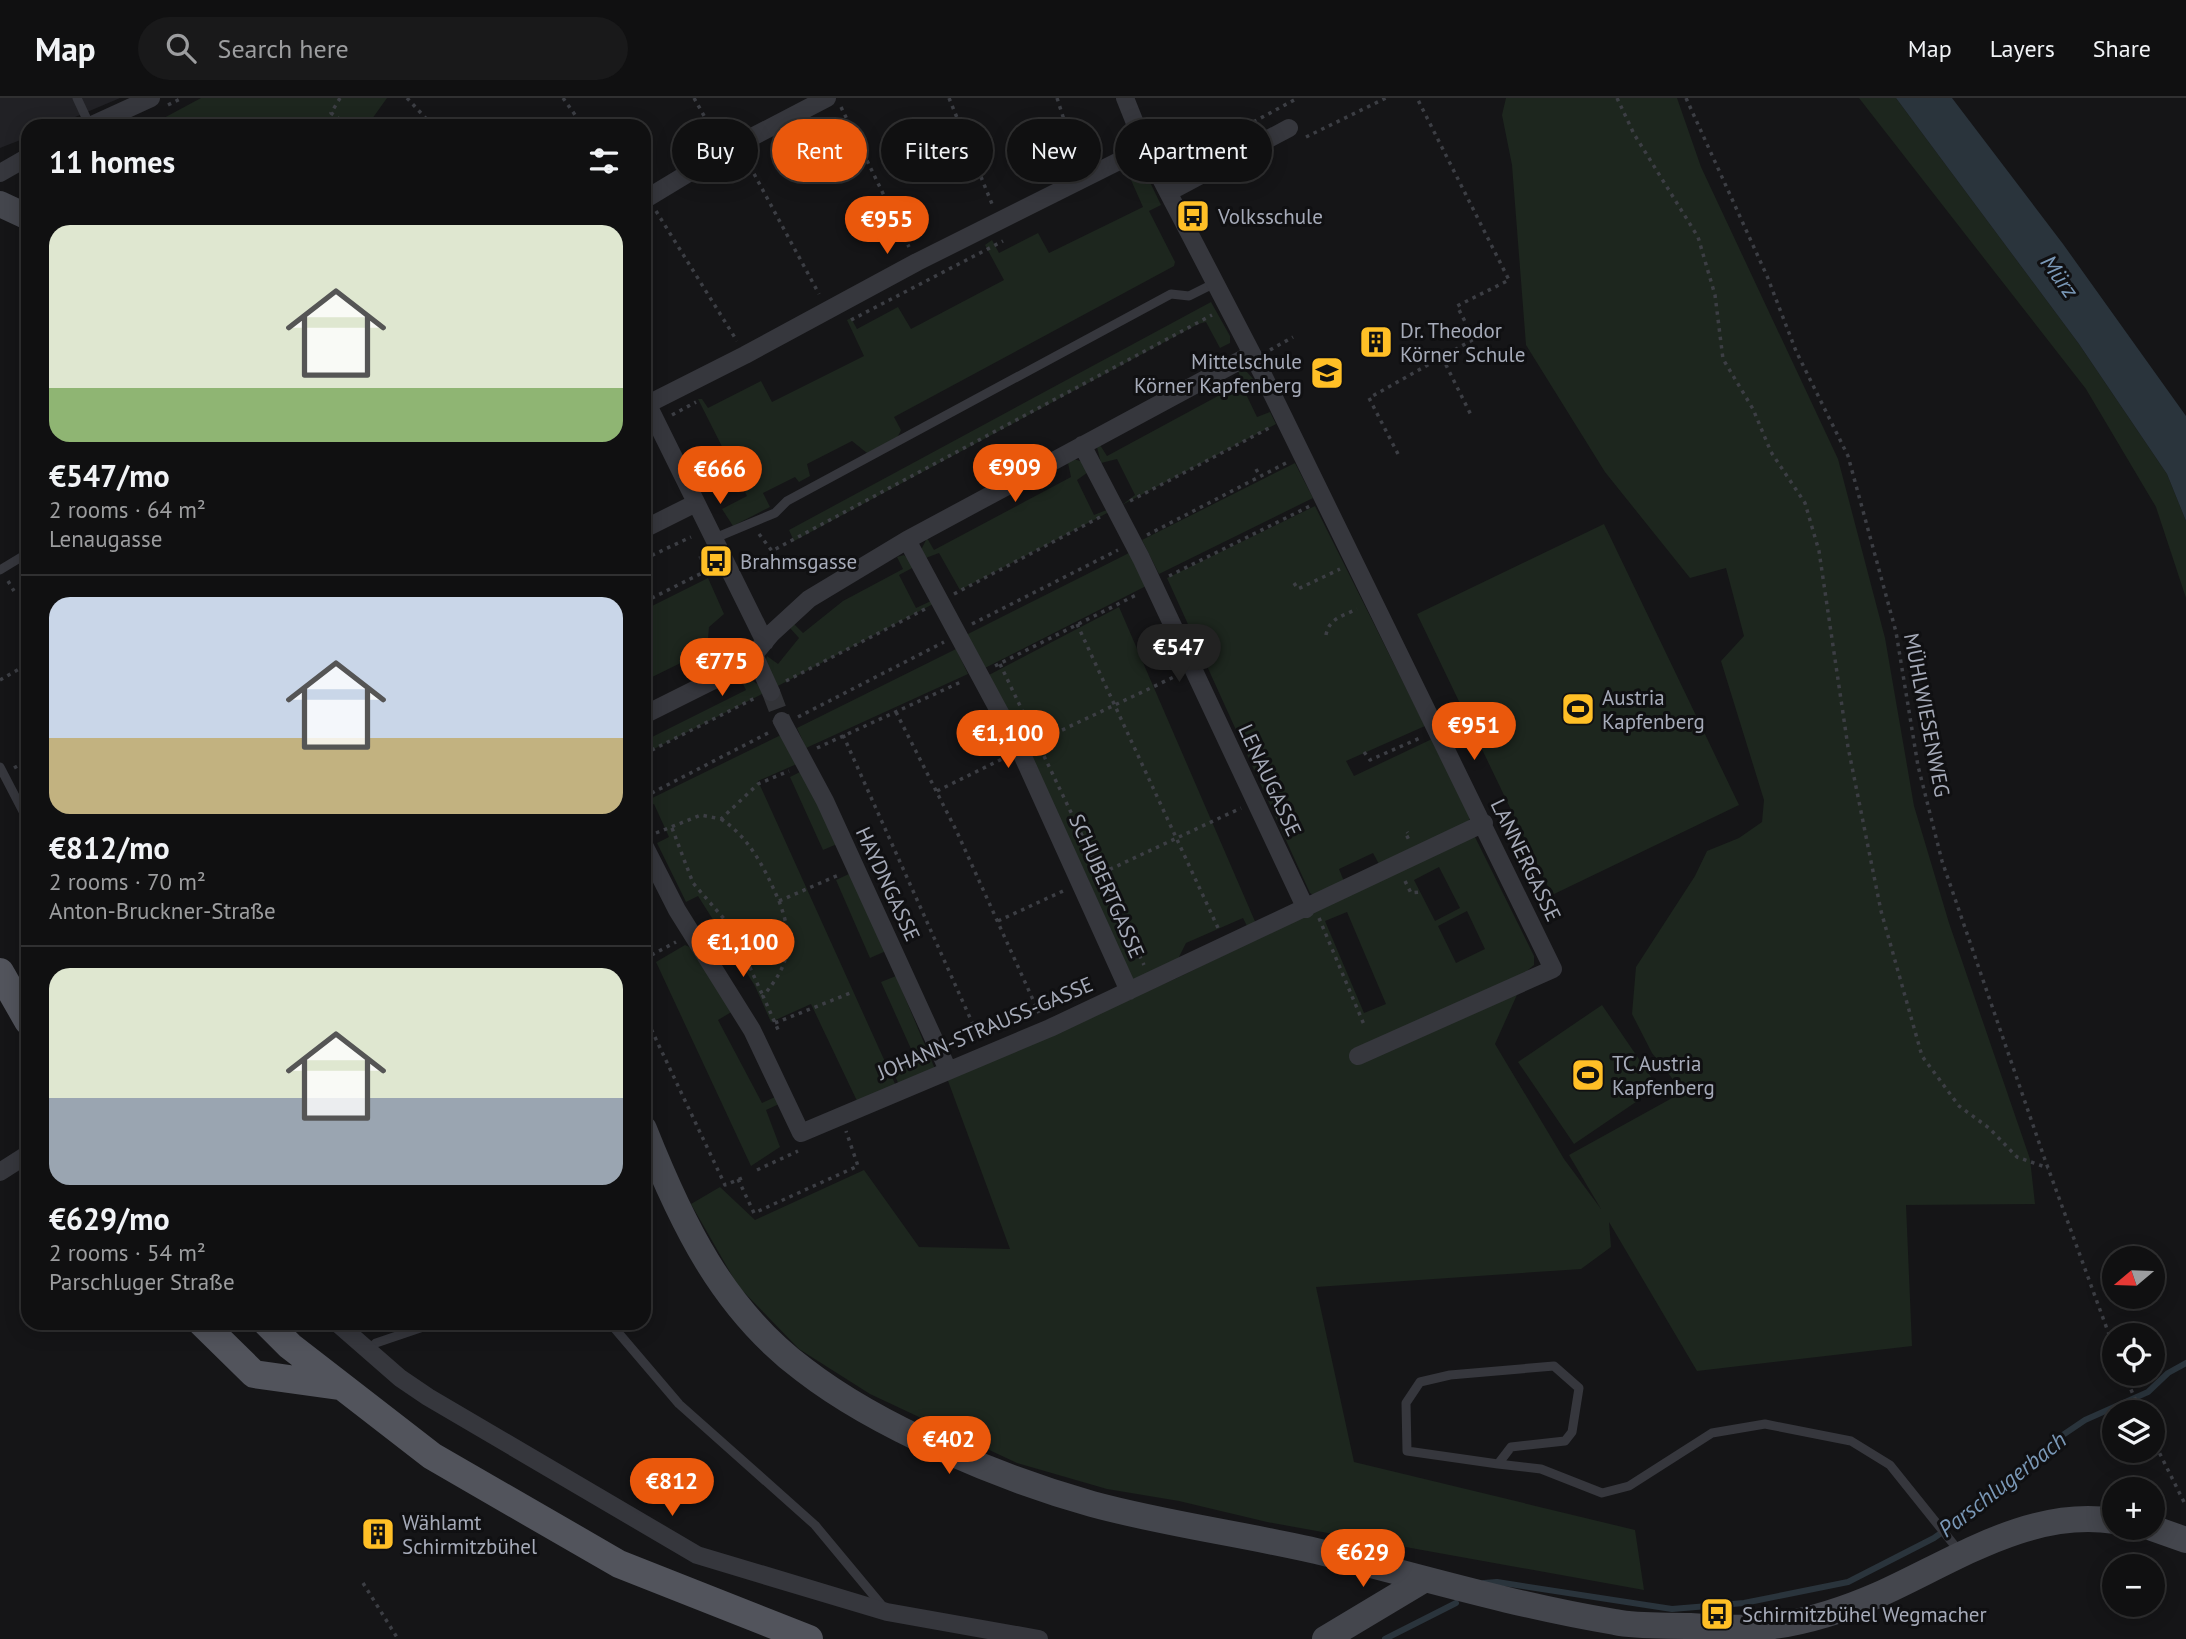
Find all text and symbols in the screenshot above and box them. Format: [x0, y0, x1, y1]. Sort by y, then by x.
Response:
search box [138, 17, 628, 80]
text: Map [35, 27, 96, 70]
icon: search [162, 29, 200, 67]
text: Search here [218, 32, 349, 65]
text: Map [1908, 33, 1952, 64]
text: Layers [1990, 33, 2055, 64]
text: Share [2093, 33, 2151, 64]
chip: Buy [672, 119, 758, 182]
chip: Rent [772, 119, 867, 182]
chip: Filters [881, 119, 993, 182]
chip: New [1007, 119, 1101, 182]
chip: Apartment [1115, 119, 1272, 182]
text: 11 homes [49, 142, 175, 181]
icon: filters [585, 142, 623, 180]
pin: €955 [846, 197, 928, 256]
bus stop icon: Volksschule [1174, 197, 1212, 235]
place label: Volksschule [1217, 203, 1323, 230]
text: €955 [861, 204, 913, 233]
water label: Mürz [2035, 249, 2086, 304]
icon: home [273, 270, 399, 396]
place label: Dr. Theodor Körner Schule [1400, 317, 1525, 368]
building icon: Dr. Theodor Körner Schule [1357, 323, 1395, 361]
place label: Mittelschule Körner Kapfenberg [1134, 348, 1302, 399]
school or university icon: Mittelschule Körner Kapfenberg [1308, 354, 1346, 392]
pin: €909 [974, 444, 1056, 504]
pin: €666 [679, 446, 761, 506]
text: €909 [989, 452, 1041, 481]
text: €666 [694, 454, 746, 483]
text: €547/mo [49, 456, 170, 495]
text: 2 rooms · 64 m² [49, 495, 206, 524]
text: Lenaugasse [49, 524, 162, 553]
bus stop icon: Brahmsgasse [697, 542, 735, 580]
place label: Brahmsgasse [740, 548, 857, 575]
pin: €547 [1138, 624, 1220, 684]
street label: MÜHLWIESENWEG [1898, 631, 1956, 799]
text: €547 [1153, 632, 1205, 661]
pin: €775 [681, 638, 763, 698]
icon: home [273, 642, 399, 768]
text: €775 [696, 646, 748, 675]
place label: Austria Kapfenberg [1602, 684, 1705, 735]
sports icon: Austria Kapfenberg [1559, 690, 1597, 728]
pin: €951 [1433, 702, 1515, 762]
pin: €1,100 [951, 710, 1065, 770]
text: €951 [1448, 710, 1500, 739]
text: €1,100 [972, 718, 1044, 747]
street label: LENAUGASSE [1232, 719, 1308, 841]
street label: LANNERGASSE [1485, 794, 1567, 926]
street label: SCHUBERTGASSE [1063, 810, 1151, 962]
street label: HAYDNGASSE [850, 822, 926, 946]
text: €812/mo [49, 828, 170, 867]
text: 2 rooms · 70 m² [49, 867, 206, 896]
text: Anton-Bruckner-Straße [49, 896, 276, 925]
pin: €1,100 [686, 920, 800, 979]
text: €1,100 [707, 927, 779, 956]
street label: JOHANN-STRAUSS-GASSE [872, 970, 1097, 1086]
icon: home [273, 1013, 399, 1139]
place label: TC Austria Kapfenberg [1612, 1050, 1715, 1101]
sports icon: TC Austria Kapfenberg [1569, 1056, 1607, 1094]
text: €629/mo [49, 1199, 170, 1238]
text: 2 rooms · 54 m² [49, 1238, 206, 1267]
north arrow [2102, 1246, 2165, 1309]
map controls [2102, 1246, 2165, 1617]
text: Parschluger Straße [49, 1267, 235, 1296]
button: locate [2102, 1323, 2165, 1386]
button: layers [2102, 1400, 2165, 1463]
pin: €402 [908, 1416, 990, 1476]
text: €402 [923, 1424, 975, 1453]
water label: Parschlugerbach [1932, 1425, 2072, 1543]
pin: €812 [631, 1458, 713, 1518]
text: €812 [646, 1466, 698, 1495]
button: + [2102, 1477, 2165, 1540]
place label: Wählamt Schirmitzbühel [402, 1509, 537, 1560]
building icon: Wählamt Schirmitzbühel [359, 1515, 397, 1553]
pin: €629 [1322, 1530, 1404, 1589]
text: €629 [1337, 1537, 1389, 1566]
button: − [2102, 1554, 2165, 1617]
bus stop icon: Schirmitzbühel Wegmacher [1698, 1595, 1736, 1633]
place label: Schirmitzbühel Wegmacher [1742, 1601, 1987, 1628]

